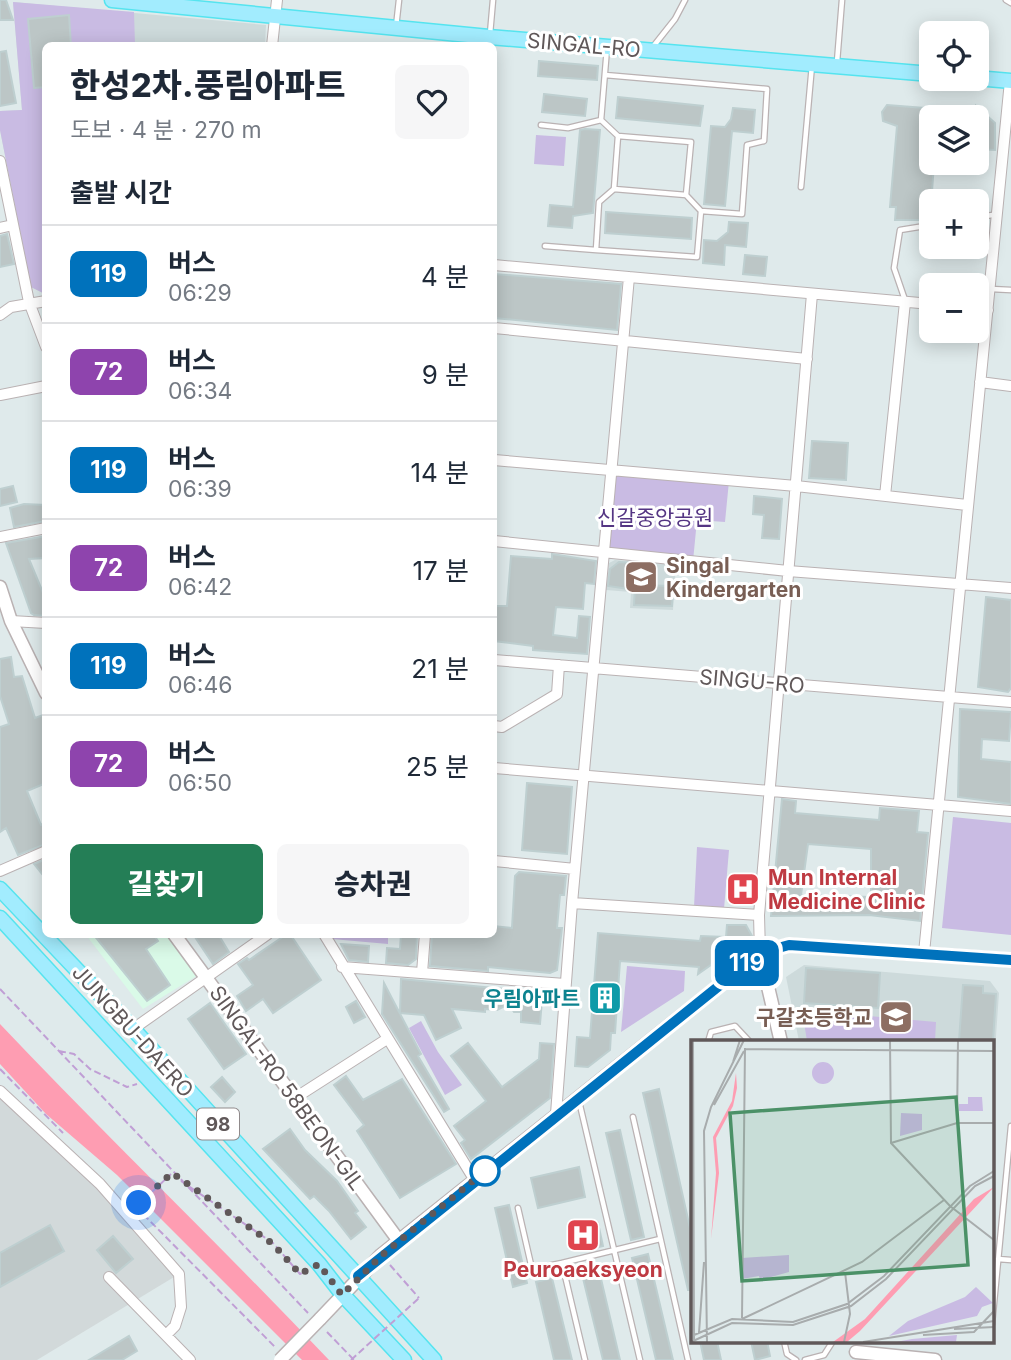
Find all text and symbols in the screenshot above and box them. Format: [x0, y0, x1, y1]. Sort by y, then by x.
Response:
map controls [919, 21, 989, 343]
button: locate [919, 21, 989, 91]
street label: SINGAL-RO [526, 28, 642, 62]
text: 한성2차.풍림아파트 [70, 65, 346, 105]
button: heart [395, 65, 469, 139]
button: layers [919, 105, 989, 175]
text: 도보 · 4 분 · 270 m [70, 116, 262, 144]
text: 출발 시간 [70, 177, 172, 208]
button: + [919, 189, 989, 259]
text: 버스 [168, 247, 216, 278]
text: 119 [90, 259, 127, 288]
text: 4 분 [421, 261, 469, 292]
button: − [919, 273, 989, 343]
text: 06:29 [168, 279, 232, 307]
text: 버스 [168, 345, 216, 376]
text: 72 [94, 357, 123, 386]
text: 9 분 [422, 359, 469, 390]
text: 06:34 [168, 377, 232, 405]
text: 버스 [168, 443, 216, 474]
text: 119 [90, 455, 127, 484]
text: 14 분 [410, 457, 469, 488]
text: 06:39 [168, 475, 232, 503]
park label: 신갈중앙공원 [597, 505, 713, 530]
text: 버스 [168, 541, 216, 572]
text: 72 [94, 553, 123, 582]
place label: Singal Kindergarten [666, 553, 801, 602]
text: 17 분 [412, 555, 469, 586]
school or university icon: Singal Kindergarten [622, 558, 660, 596]
text: 06:42 [168, 573, 232, 601]
text: 버스 [168, 639, 216, 670]
text: 119 [90, 651, 127, 680]
text: 21 분 [411, 653, 469, 684]
street label: SINGU-RO [698, 664, 806, 698]
text: 06:46 [168, 671, 233, 699]
text: 버스 [168, 737, 216, 768]
text: 72 [94, 749, 123, 778]
text: 25 분 [406, 751, 469, 782]
text: 06:50 [168, 769, 232, 797]
button: 길찾기 [70, 844, 263, 924]
button: 승차권 [277, 844, 469, 924]
place label: Mun Internal Medicine Clinic [768, 865, 926, 914]
hospital icon: Mun Internal Medicine Clinic [724, 870, 762, 908]
line badge: 119 [707, 940, 787, 986]
text: 119 [729, 948, 765, 977]
street label: JUNGBU-DAERO [67, 960, 199, 1102]
building icon: 우림아파트 [586, 979, 624, 1017]
street label: SINGAL-RO 58BEON-GIL [204, 981, 370, 1195]
place label: 우림아파트 [483, 986, 580, 1011]
school or university icon: 구갈초등학교 [877, 998, 915, 1036]
place label: 구갈초등학교 [756, 1005, 872, 1030]
inset map [691, 1040, 993, 1342]
road number: 98 [197, 1108, 239, 1140]
unlabelled marker [470, 1156, 500, 1186]
your location [121, 1185, 156, 1220]
hospital icon: Peuroaeksyeon [564, 1216, 602, 1254]
place label: Peuroaeksyeon [503, 1257, 663, 1282]

